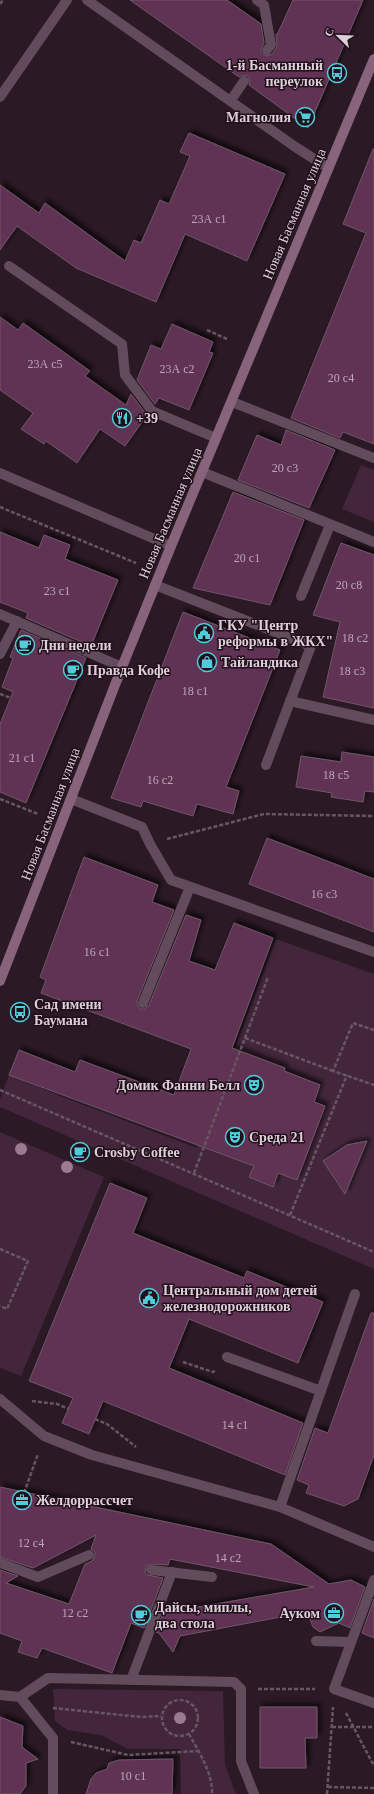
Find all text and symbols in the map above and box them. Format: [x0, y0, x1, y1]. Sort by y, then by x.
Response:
north arrow [318, 16, 358, 56]
text: С [322, 26, 336, 38]
place label: 1-й Басманный переулок [226, 58, 324, 89]
bus stop icon: 1-й Басманный переулок [326, 62, 348, 84]
supermarket icon: Магнолия [294, 106, 316, 128]
place label: Магнолия [226, 110, 291, 125]
street label: Новая Басманная улица [260, 146, 329, 282]
house number: 23А с1 [192, 212, 227, 226]
house number: 23А с5 [28, 357, 63, 371]
house number: 23А с2 [160, 362, 195, 376]
house number: 20 с4 [328, 371, 354, 385]
restaurant icon: +39 [111, 407, 133, 429]
place label: +39 [136, 411, 158, 426]
street label: Новая Басманная улица [136, 445, 205, 581]
house number: 20 с3 [272, 461, 298, 475]
house number: 20 с1 [234, 551, 260, 565]
house number: 20 с8 [336, 578, 362, 592]
house number: 23 с1 [44, 584, 70, 598]
place label: ГКУ "Центр реформы в ЖКХ" [218, 618, 333, 649]
public building icon: ГКУ "Центр реформы в ЖКХ" [193, 622, 215, 644]
house number: 18 с2 [342, 631, 368, 645]
cafe icon: Дни недели [14, 634, 36, 656]
place label: Дни недели [39, 638, 112, 653]
shop icon: Тайландика [196, 651, 218, 673]
place label: Тайландика [221, 655, 298, 670]
cafe icon: Правда Кофе [62, 659, 84, 681]
place label: Правда Кофе [87, 663, 170, 678]
house number: 18 с3 [339, 664, 365, 678]
house number: 18 с1 [182, 684, 208, 698]
street label: Новая Басманная улица [18, 745, 83, 883]
house number: 21 с1 [9, 751, 35, 765]
house number: 18 с5 [323, 768, 349, 782]
house number: 16 с2 [147, 773, 173, 787]
house number: 16 с3 [311, 887, 337, 901]
house number: 16 с1 [84, 945, 110, 959]
place label: Сад имени Баумана [34, 997, 102, 1028]
bus stop icon: Сад имени Баумана [9, 1001, 31, 1023]
theatre icon: Домик Фанни Белл [243, 1074, 265, 1096]
place label: Домик Фанни Белл [117, 1078, 240, 1093]
theatre icon: Среда 21 [224, 1126, 246, 1148]
place label: Среда 21 [249, 1130, 305, 1145]
cafe icon: Crosby Coffee [69, 1141, 91, 1163]
place label: Crosby Coffee [94, 1145, 180, 1160]
place label: Центральный дом детей железнодорожников [163, 1283, 317, 1314]
public building icon: Центральный дом детей железнодорожников [138, 1287, 160, 1309]
house number: 14 с1 [222, 1418, 248, 1432]
office icon: Желдоррассчет [11, 1489, 33, 1511]
place label: Желдоррассчет [36, 1493, 133, 1508]
house number: 12 с4 [18, 1536, 44, 1550]
house number: 14 с2 [215, 1551, 241, 1565]
place label: Дайсы, миплы, два стола [155, 1600, 252, 1631]
office icon: Ауком [323, 1602, 345, 1624]
cafe icon: Дайсы, миплы, два стола [130, 1604, 152, 1626]
house number: 12 с2 [62, 1606, 88, 1620]
place label: Ауком [279, 1606, 320, 1621]
house number: 10 с1 [120, 1769, 146, 1783]

